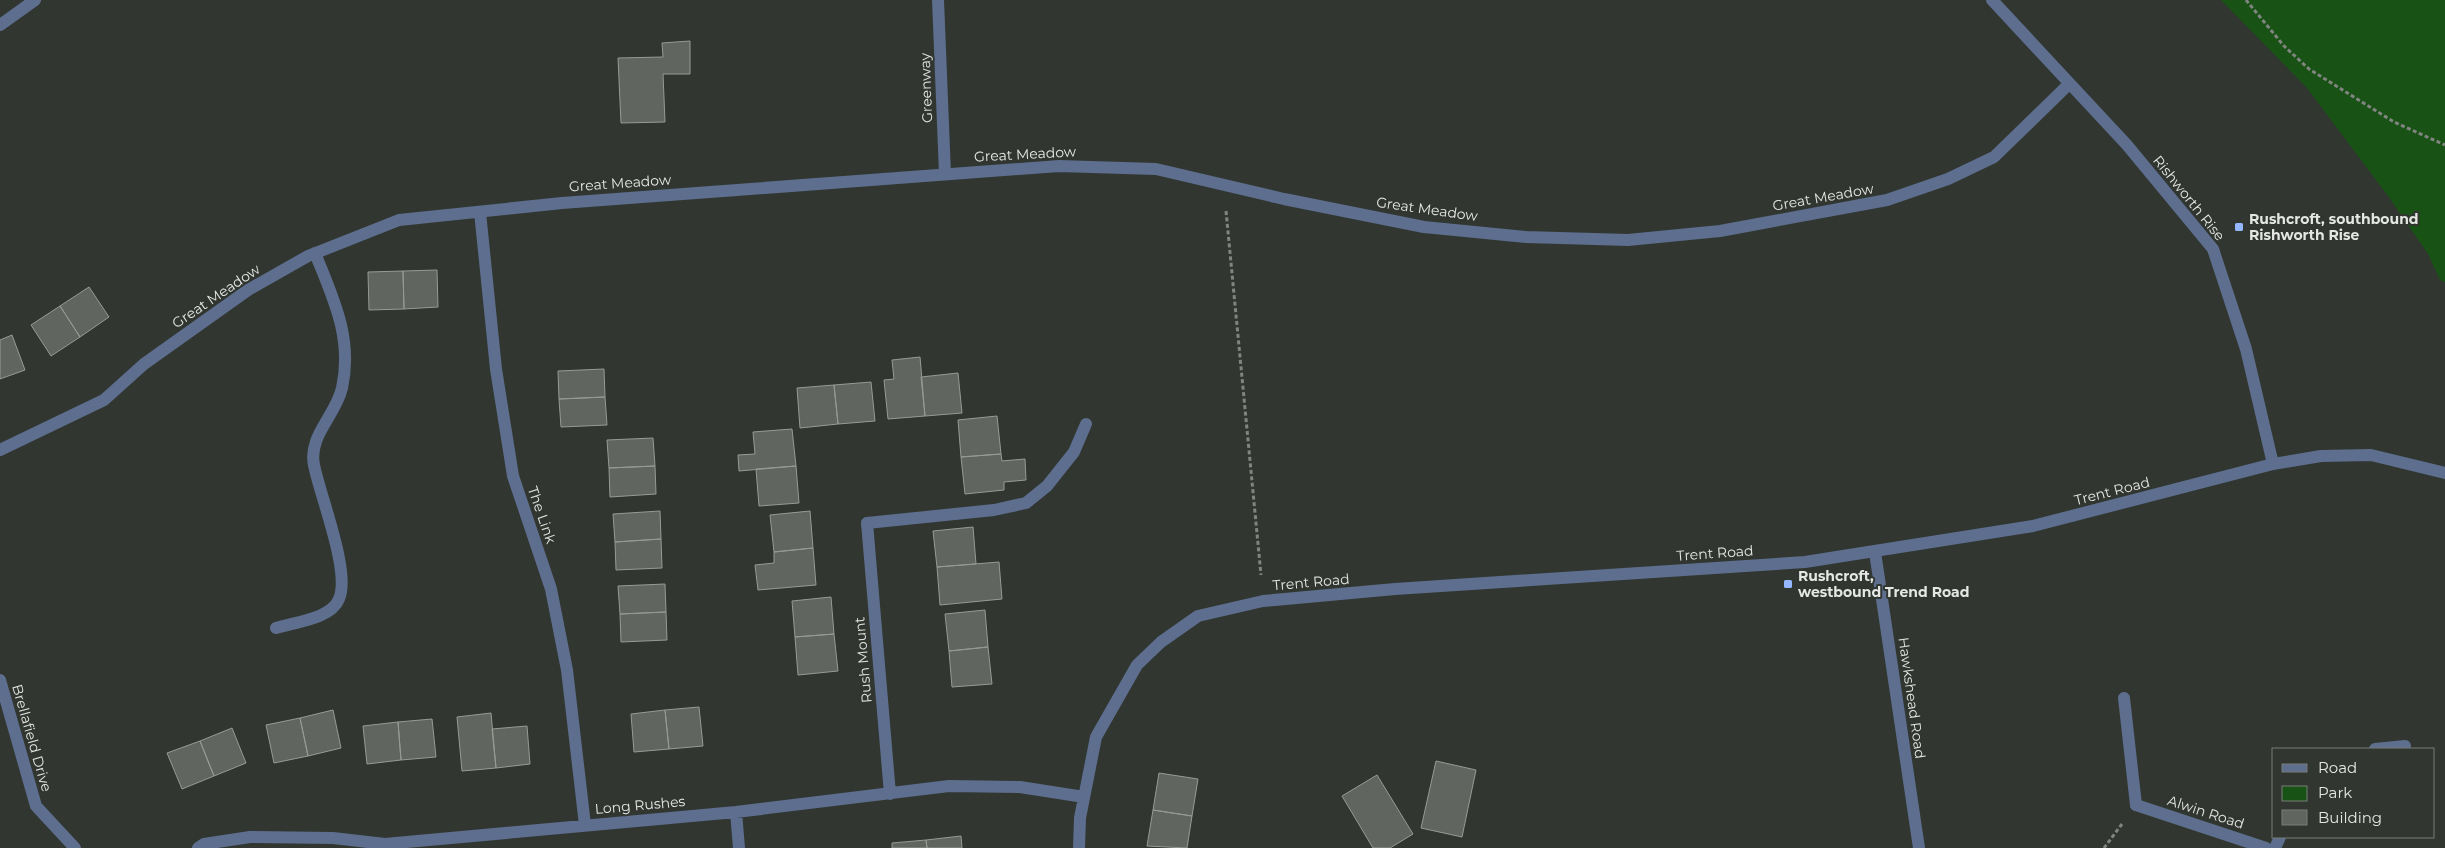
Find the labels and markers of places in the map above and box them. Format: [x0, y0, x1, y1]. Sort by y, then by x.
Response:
place label: Rushcroft, southbound Rishworth Rise [2249, 210, 2419, 244]
marker: Rushcroft, southbound Rishworth Rise [2233, 221, 2245, 233]
place label: Rushcroft, westbound Trend Road [1798, 567, 1969, 601]
marker: Rushcroft, westbound Trend Road [1782, 578, 1794, 590]

